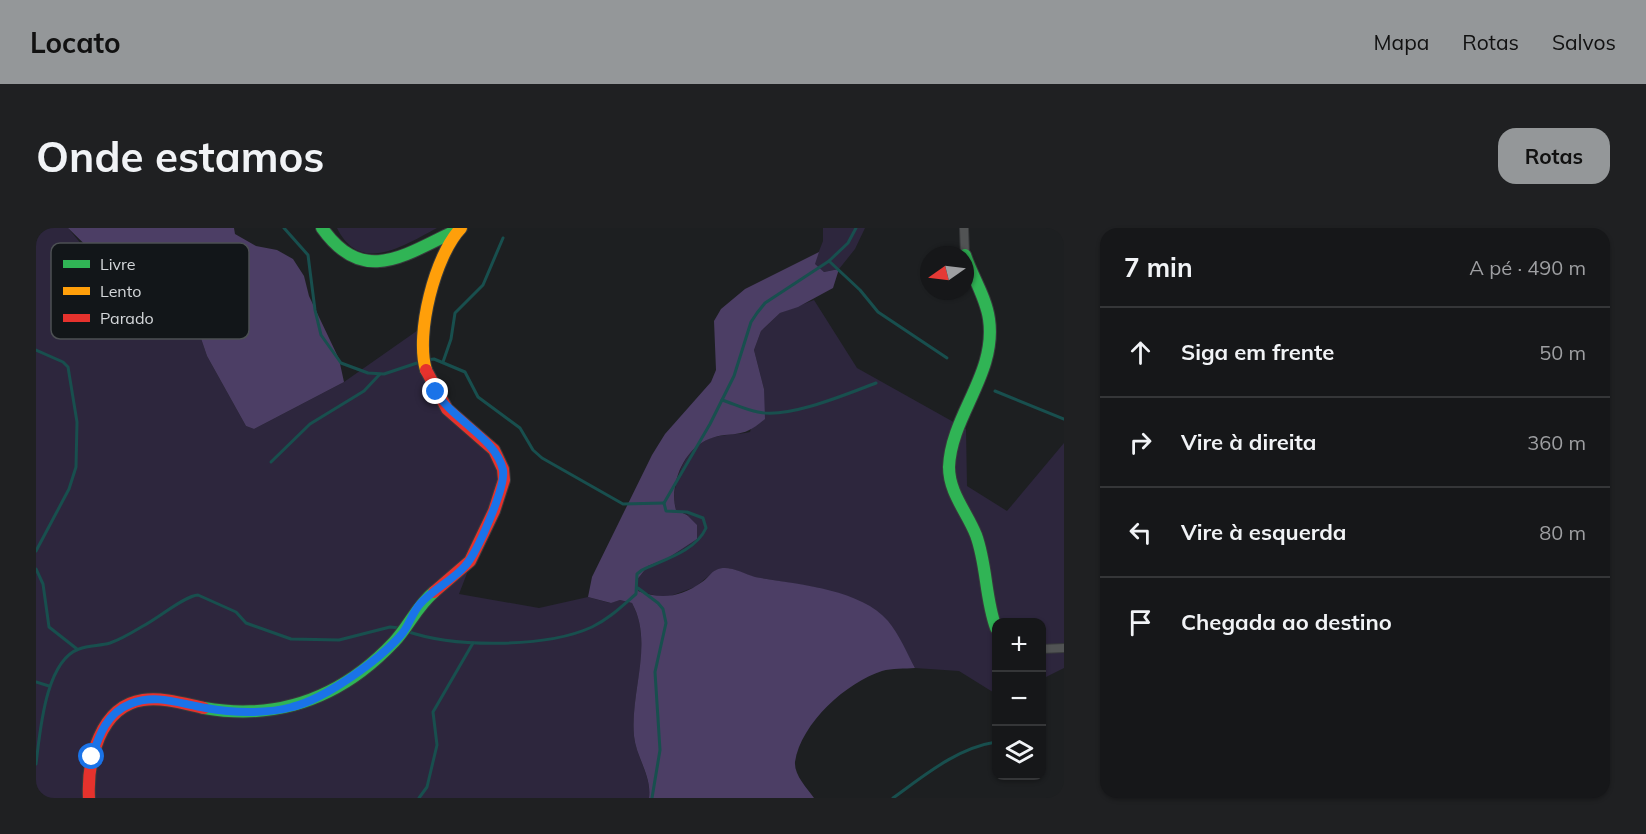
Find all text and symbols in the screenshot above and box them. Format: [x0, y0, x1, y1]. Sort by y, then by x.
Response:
text: Locato [30, 25, 121, 60]
text: Mapa [1374, 29, 1429, 55]
text: Rotas [1462, 29, 1519, 55]
text: Salvos [1552, 29, 1616, 55]
button: Rotas [1498, 128, 1610, 184]
text: Onde estamos [36, 130, 324, 183]
legend [51, 243, 249, 339]
north arrow [920, 246, 974, 300]
text: 7 min [1124, 251, 1193, 284]
text: Livre [100, 254, 135, 274]
text: A pé · 490 m [1469, 255, 1586, 280]
text: Lento [100, 281, 141, 301]
text: Parado [100, 308, 154, 328]
icon: ahead [1124, 336, 1157, 369]
text: Siga em frente [1181, 338, 1334, 366]
text: 50 m [1539, 340, 1586, 365]
route end [422, 378, 448, 404]
icon: right [1124, 426, 1157, 459]
text: Vire à direita [1181, 428, 1316, 456]
text: 360 m [1527, 430, 1586, 455]
icon: left [1124, 516, 1157, 549]
text: Vire à esquerda [1181, 518, 1346, 546]
text: 80 m [1539, 520, 1586, 545]
icon: arrive [1124, 606, 1157, 639]
text: Chegada ao destino [1181, 608, 1392, 636]
map controls [992, 618, 1046, 780]
button: + [992, 618, 1046, 672]
button: − [992, 672, 1046, 726]
button: layers [992, 726, 1046, 780]
route start [78, 743, 104, 769]

